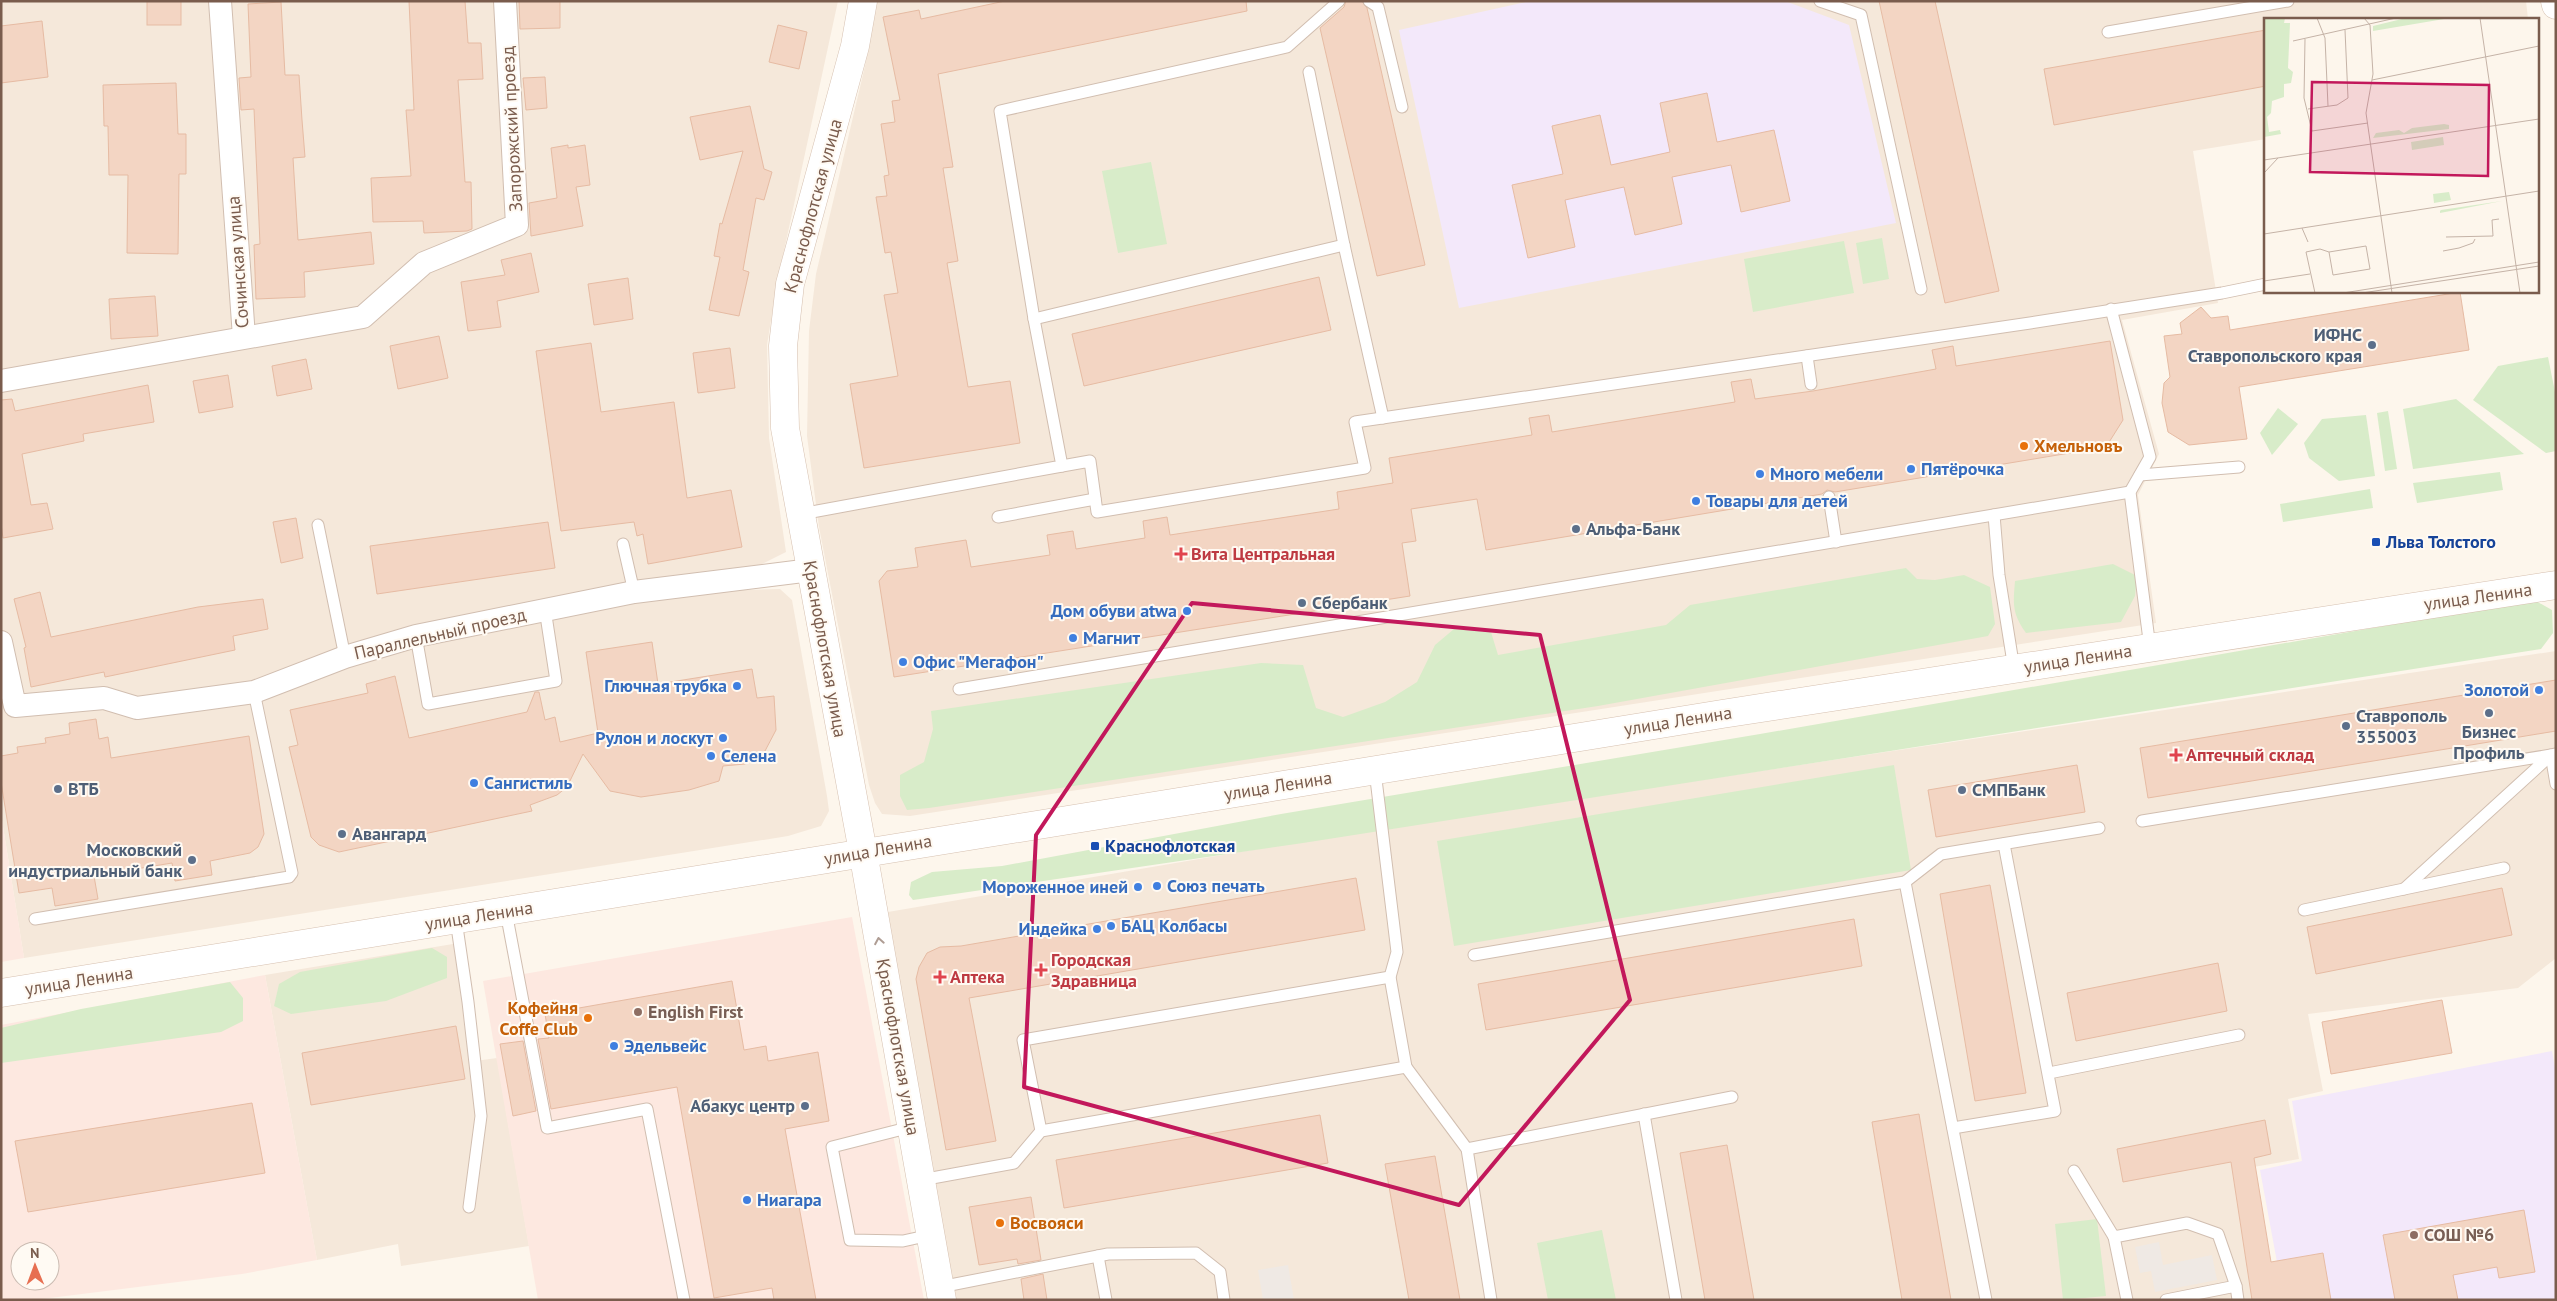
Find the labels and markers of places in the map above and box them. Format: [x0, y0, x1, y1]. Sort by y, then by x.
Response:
place label: ИФНС Ставропольского края [2188, 323, 2362, 367]
marker: ИФНС Ставропольского края [2366, 339, 2378, 351]
place label: Хмельновъ [2034, 434, 2123, 457]
marker: Хмельновъ [2018, 440, 2030, 452]
place label: Пятёрочка [1921, 457, 2004, 480]
place label: Много мебели [1770, 462, 1883, 485]
marker: Пятёрочка [1905, 463, 1917, 475]
marker: Много мебели [1754, 468, 1766, 480]
place label: Товары для детей [1706, 489, 1848, 512]
marker: Товары для детей [1690, 495, 1702, 507]
place label: Альфа-Банк [1586, 517, 1680, 540]
marker: Альфа-Банк [1570, 523, 1582, 535]
place label: Льва Толстого [2385, 530, 2496, 553]
marker: Льва Толстого [2370, 536, 2382, 548]
place label: Вита Центральная [1191, 542, 1335, 565]
marker: Вита Центральная [1175, 548, 1187, 560]
place label: Сбербанк [1312, 591, 1388, 614]
marker: Сбербанк [1296, 597, 1308, 609]
place label: Дом обуви atwa [1051, 599, 1177, 622]
marker: Дом обуви atwa [1181, 605, 1193, 617]
place label: Магнит [1083, 626, 1141, 649]
marker: Магнит [1067, 632, 1079, 644]
place label: Офис "Мегафон" [913, 650, 1044, 673]
marker: Офис "Мегафон" [897, 656, 909, 668]
place label: Глючная трубка [604, 674, 727, 697]
place label: Золотой [2464, 678, 2529, 701]
marker: Глючная трубка [731, 680, 743, 692]
marker: Золотой [2533, 684, 2545, 696]
place label: Ставрополь 355003 [2356, 704, 2447, 748]
marker: Бизнес Профиль [2483, 707, 2495, 719]
marker: Ставрополь 355003 [2340, 720, 2352, 732]
place label: Бизнес Профиль [2453, 720, 2525, 764]
place label: Рулон и лоскут [595, 726, 713, 749]
marker: Рулон и лоскут [717, 732, 729, 744]
place label: Аптечный склад [2186, 743, 2314, 766]
place label: Селена [721, 744, 776, 767]
marker: Аптечный склад [2170, 749, 2182, 761]
marker: Селена [705, 750, 717, 762]
place label: Сангистиль [484, 771, 573, 794]
place label: ВТБ [68, 777, 99, 800]
marker: Сангистиль [468, 777, 480, 789]
place label: СМПБанк [1972, 778, 2046, 801]
marker: ВТБ [52, 783, 64, 795]
marker: СМПБанк [1956, 784, 1968, 796]
place label: Авангард [352, 822, 426, 845]
marker: Авангард [336, 828, 348, 840]
place label: Краснофлотская [1105, 834, 1235, 857]
place label: Московский индустриальный банк [8, 838, 182, 882]
marker: Краснофлотская [1089, 840, 1101, 852]
marker: Московский индустриальный банк [186, 854, 198, 866]
place label: Союз печать [1167, 874, 1265, 897]
place label: Мороженное иней [982, 875, 1128, 898]
marker: Союз печать [1151, 880, 1163, 892]
marker: Мороженное иней [1132, 881, 1144, 893]
place label: БАЦ Колбасы [1121, 914, 1228, 937]
place label: Индейка [1018, 917, 1087, 940]
marker: БАЦ Колбасы [1105, 920, 1117, 932]
marker: Индейка [1091, 923, 1103, 935]
place label: Городская Здравница [1051, 948, 1137, 992]
marker: Городская Здравница [1035, 964, 1047, 976]
place label: Аптека [950, 965, 1005, 988]
marker: Аптека [934, 971, 946, 983]
place label: Кофейня Coffe Club [500, 996, 578, 1040]
place label: English First [648, 1000, 744, 1023]
marker: English First [632, 1006, 644, 1018]
marker: Кофейня Coffe Club [582, 1012, 594, 1024]
place label: Эдельвейс [624, 1034, 707, 1057]
marker: Эдельвейс [608, 1040, 620, 1052]
place label: Абакус центр [690, 1094, 795, 1117]
marker: Абакус центр [799, 1100, 811, 1112]
place label: Ниагара [757, 1188, 822, 1211]
marker: Ниагара [741, 1194, 753, 1206]
place label: Восвояси [1010, 1211, 1084, 1234]
marker: Восвояси [994, 1217, 1006, 1229]
place label: СОШ №6 [2424, 1223, 2494, 1246]
marker: СОШ №6 [2408, 1229, 2420, 1241]

